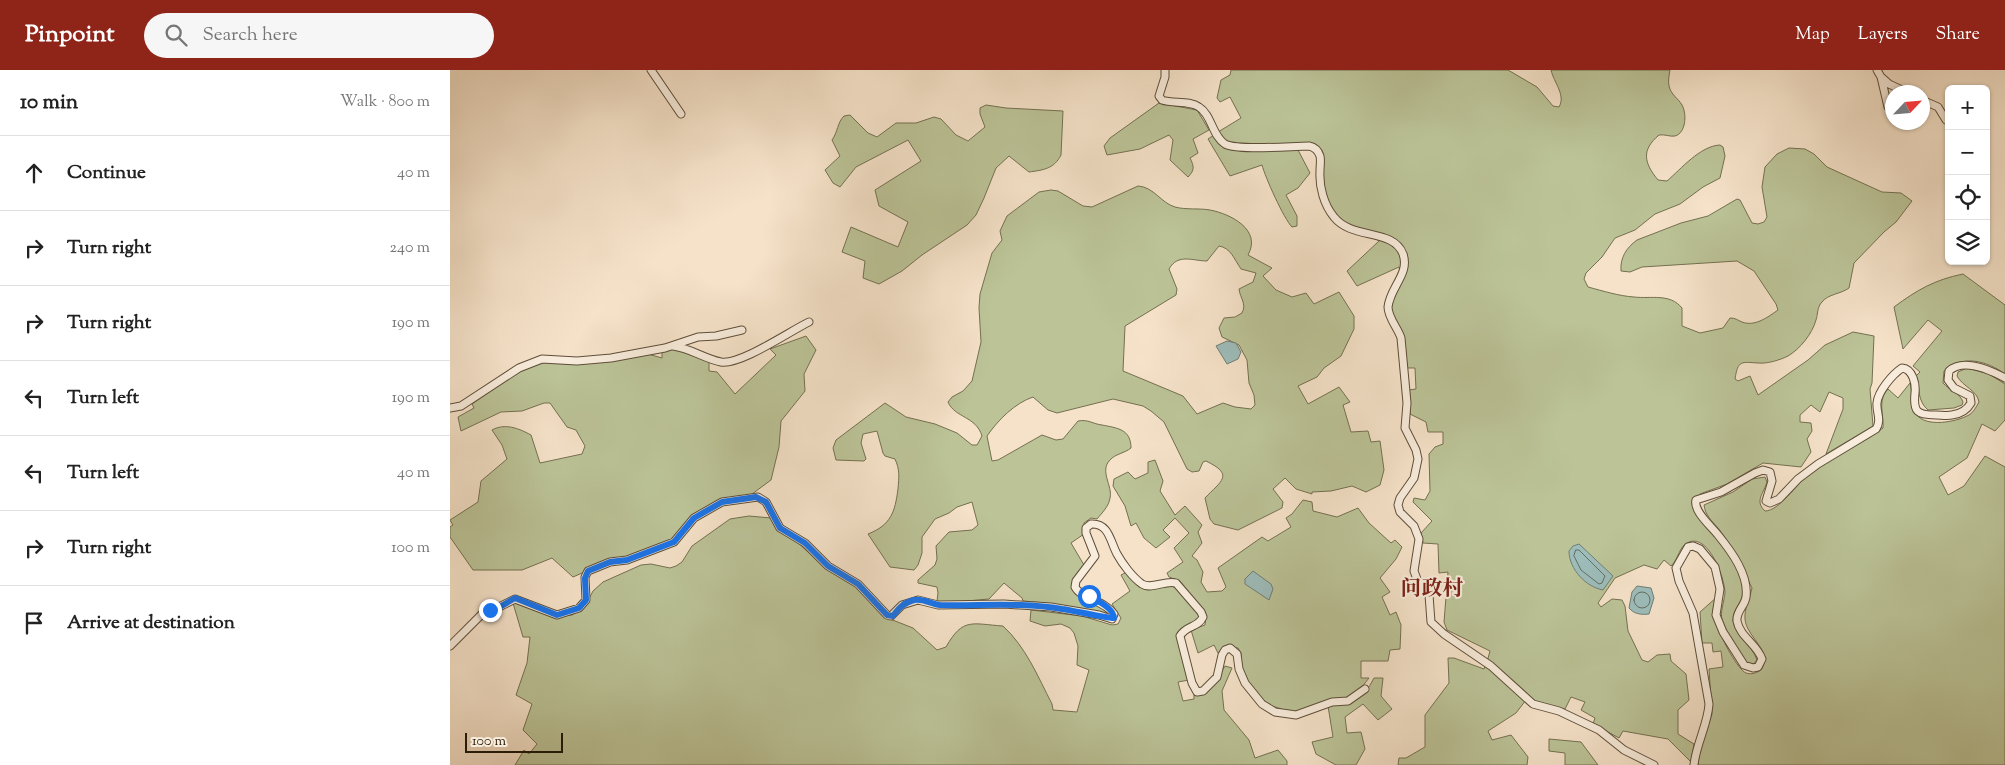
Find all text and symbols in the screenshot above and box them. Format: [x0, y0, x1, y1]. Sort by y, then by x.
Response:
search box [144, 13, 494, 58]
text: Pinpoint [25, 18, 114, 52]
icon: search [162, 21, 190, 49]
text: Search here [202, 22, 298, 49]
text: Map [1795, 22, 1830, 48]
text: Layers [1858, 22, 1908, 48]
text: Share [1936, 22, 1980, 48]
north arrow [1885, 85, 1930, 130]
map controls [1945, 85, 1990, 265]
button: + [1945, 85, 1990, 130]
text: 10 min [20, 88, 78, 118]
text: Walk · 800 m [340, 91, 430, 114]
button: − [1945, 130, 1990, 175]
icon: ahead [20, 159, 48, 187]
text: Continue [67, 160, 146, 187]
text: 40 m [397, 162, 430, 185]
button: locate [1945, 175, 1990, 220]
button: layers [1945, 220, 1990, 265]
icon: right [20, 234, 48, 262]
text: Turn right [67, 235, 151, 262]
text: 240 m [389, 237, 430, 260]
icon: right [20, 309, 48, 337]
text: Turn right [67, 310, 151, 337]
text: 190 m [392, 312, 430, 335]
icon: left [20, 384, 48, 412]
text: Turn left [67, 385, 139, 412]
text: 190 m [392, 387, 430, 410]
icon: left [20, 459, 48, 487]
text: Turn left [67, 460, 139, 487]
text: 40 m [397, 462, 430, 485]
icon: right [20, 534, 48, 562]
text: Turn right [67, 535, 151, 562]
text: 100 m [391, 537, 430, 560]
district label: 问政村 [1401, 575, 1464, 605]
route start [1078, 585, 1101, 608]
route end [479, 599, 502, 622]
icon: arrive [20, 609, 48, 637]
text: Arrive at destination [67, 610, 235, 637]
scale bar [465, 730, 562, 753]
text: 100 m [472, 732, 506, 752]

